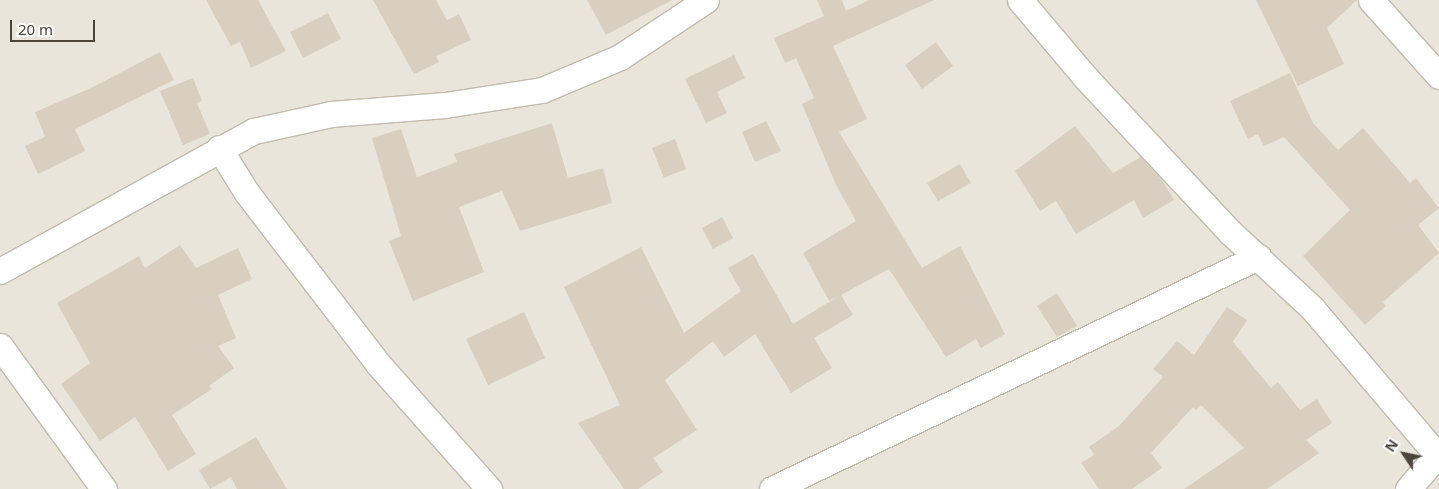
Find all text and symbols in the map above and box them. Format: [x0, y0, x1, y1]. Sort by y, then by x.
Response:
scale bar [12, 10, 98, 42]
text: 20 m [18, 19, 53, 39]
north arrow [1379, 429, 1429, 479]
text: N [1380, 435, 1402, 455]

